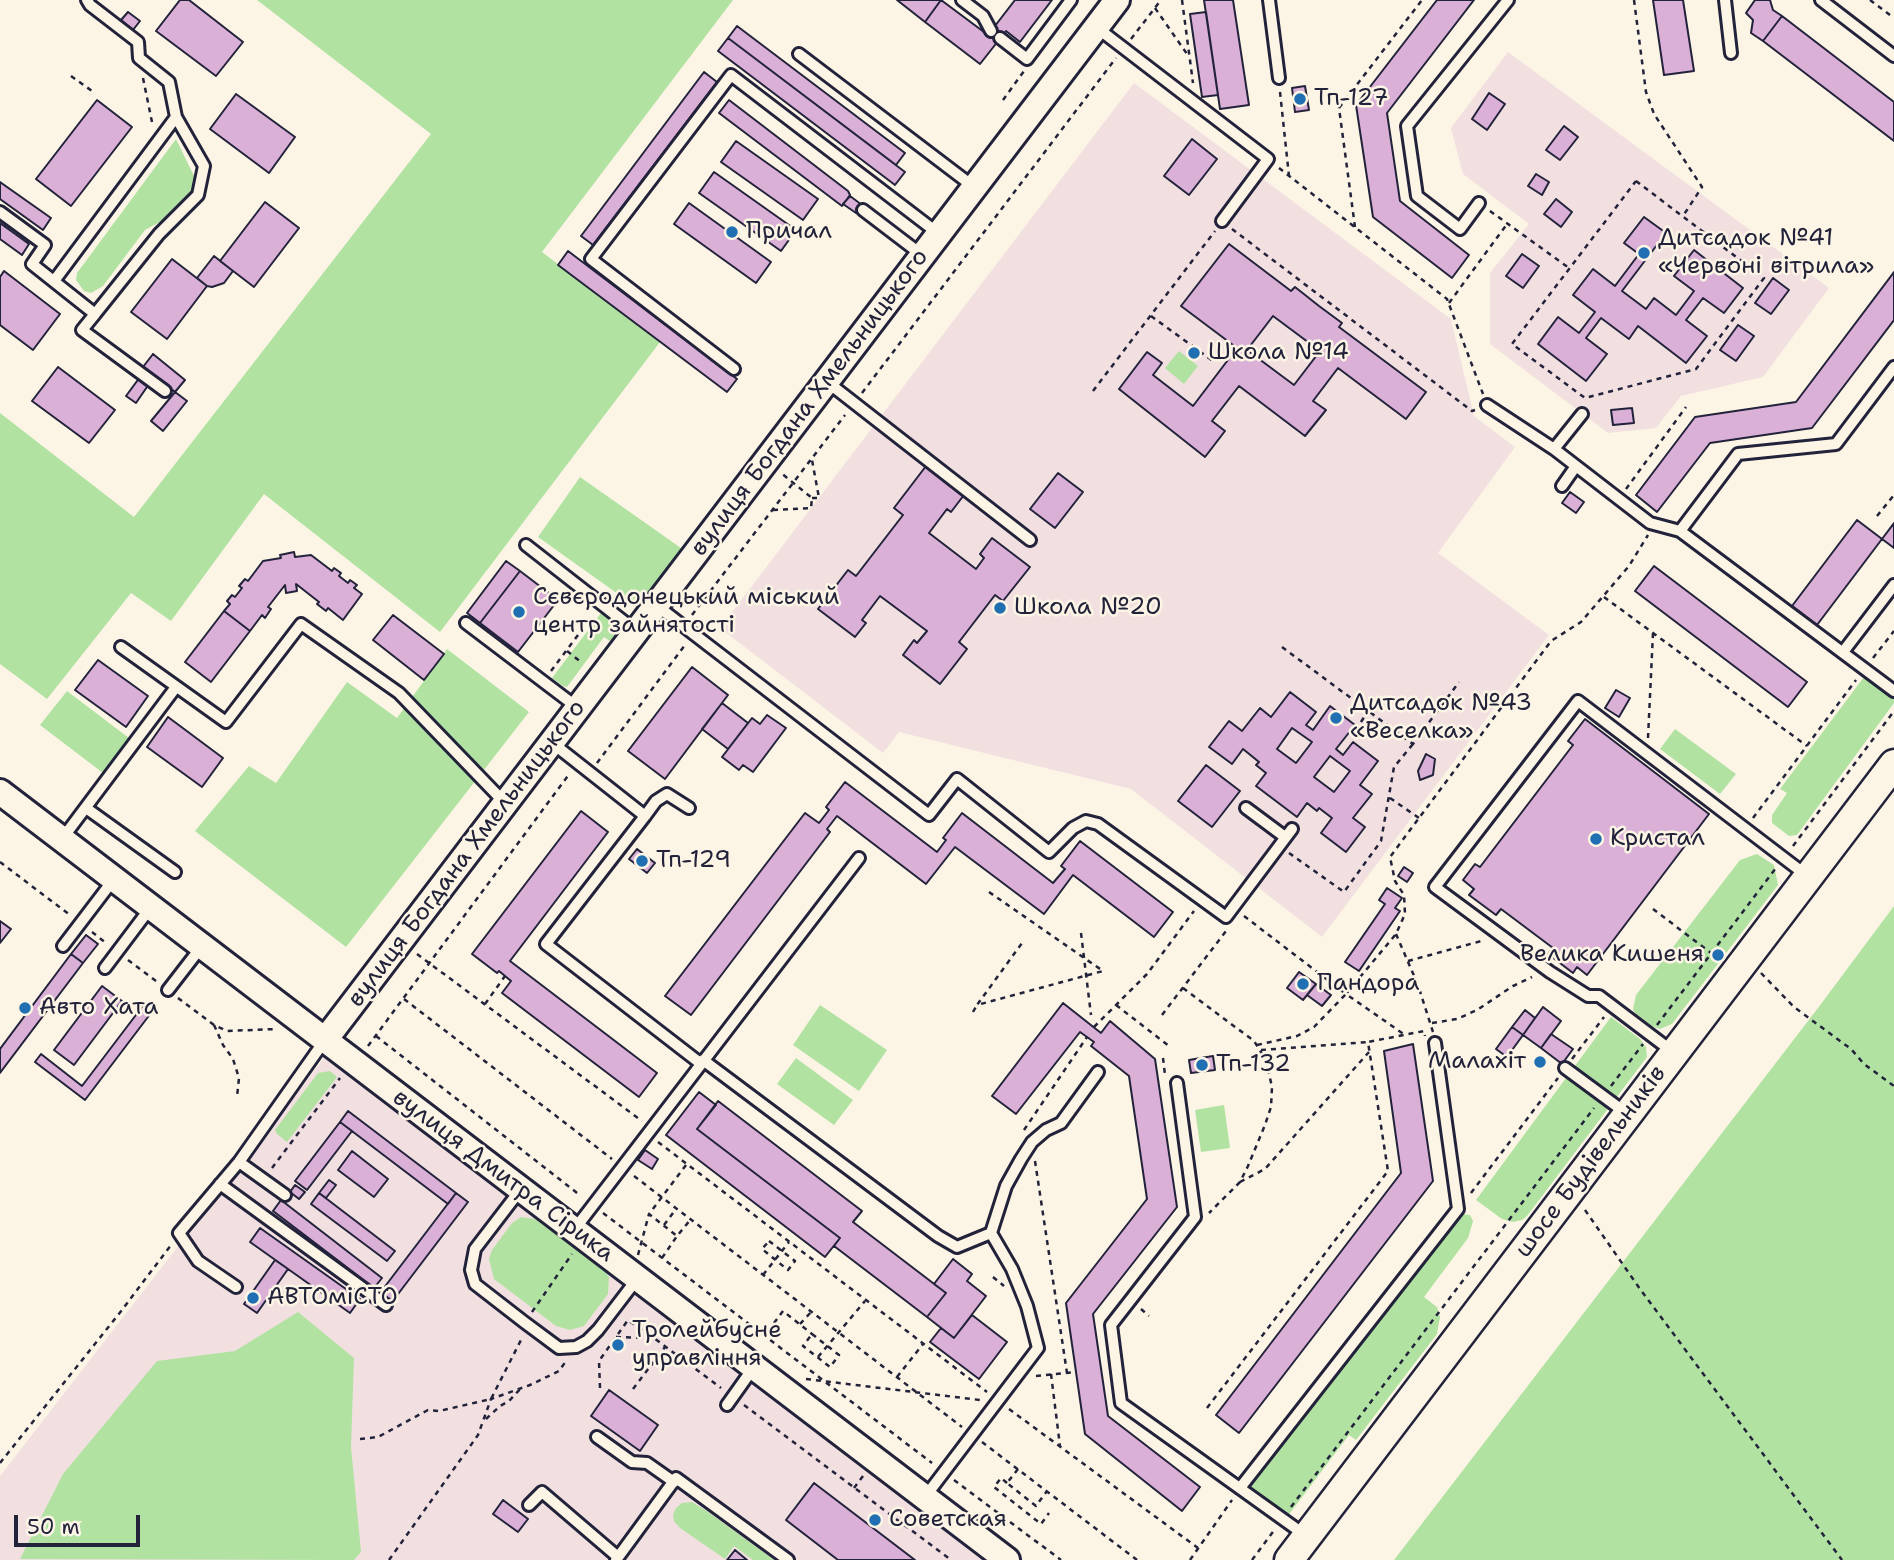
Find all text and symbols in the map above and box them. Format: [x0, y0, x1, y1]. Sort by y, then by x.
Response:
place label: Тп-127 [1314, 85, 1389, 113]
marker: Тп-127 [1292, 91, 1308, 107]
place label: Причал [746, 218, 832, 246]
marker: Причал [724, 224, 740, 240]
place label: Дитсадок №41 «Червоні вітрила» [1658, 225, 1874, 281]
street label: вулиця Богдана Хмельницького [685, 244, 935, 562]
marker: Дитсадок №41 «Червоні вітрила» [1636, 245, 1652, 261]
place label: Школа №14 [1208, 339, 1349, 367]
marker: Школа №14 [1186, 345, 1202, 361]
place label: Сєвєродонецький міський центр зайнятості [533, 584, 839, 640]
place label: Школа №20 [1014, 594, 1162, 622]
marker: Школа №20 [992, 600, 1008, 616]
marker: Сєвєродонецький міський центр зайнятості [511, 604, 527, 620]
place label: Дитсадок №43 «Веселка» [1350, 690, 1532, 746]
street label: вулиця Богдана Хмельницького [342, 695, 592, 1013]
marker: Дитсадок №43 «Веселка» [1328, 710, 1344, 726]
place label: Кристал [1610, 825, 1705, 853]
marker: Кристал [1588, 831, 1604, 847]
place label: Тп-129 [656, 847, 731, 875]
marker: Тп-129 [634, 853, 650, 869]
place label: Велика Кишеня [1520, 941, 1704, 969]
marker: Велика Кишеня [1710, 947, 1726, 963]
place label: Пандора [1317, 970, 1419, 998]
marker: Пандора [1295, 976, 1311, 992]
place label: Авто Хата [39, 994, 158, 1022]
marker: Авто Хата [17, 1000, 33, 1016]
place label: Малахіт [1428, 1048, 1526, 1076]
place label: Тп-132 [1216, 1051, 1291, 1079]
marker: Малахіт [1532, 1054, 1548, 1070]
marker: Тп-132 [1194, 1057, 1210, 1073]
street label: шосе Будівельників [1509, 1060, 1673, 1264]
street label: вулиця Дмитра Сірика [387, 1083, 619, 1269]
place label: АВТОміСТО [267, 1284, 398, 1312]
marker: АВТОміСТО [245, 1290, 261, 1306]
place label: Тролейбусне управління [632, 1317, 782, 1373]
marker: Тролейбусне управління [610, 1337, 626, 1353]
scale bar [18, 1500, 144, 1544]
place label: Советская [889, 1506, 1007, 1534]
marker: Советская [867, 1512, 883, 1528]
text: 50 m [27, 1513, 80, 1541]

